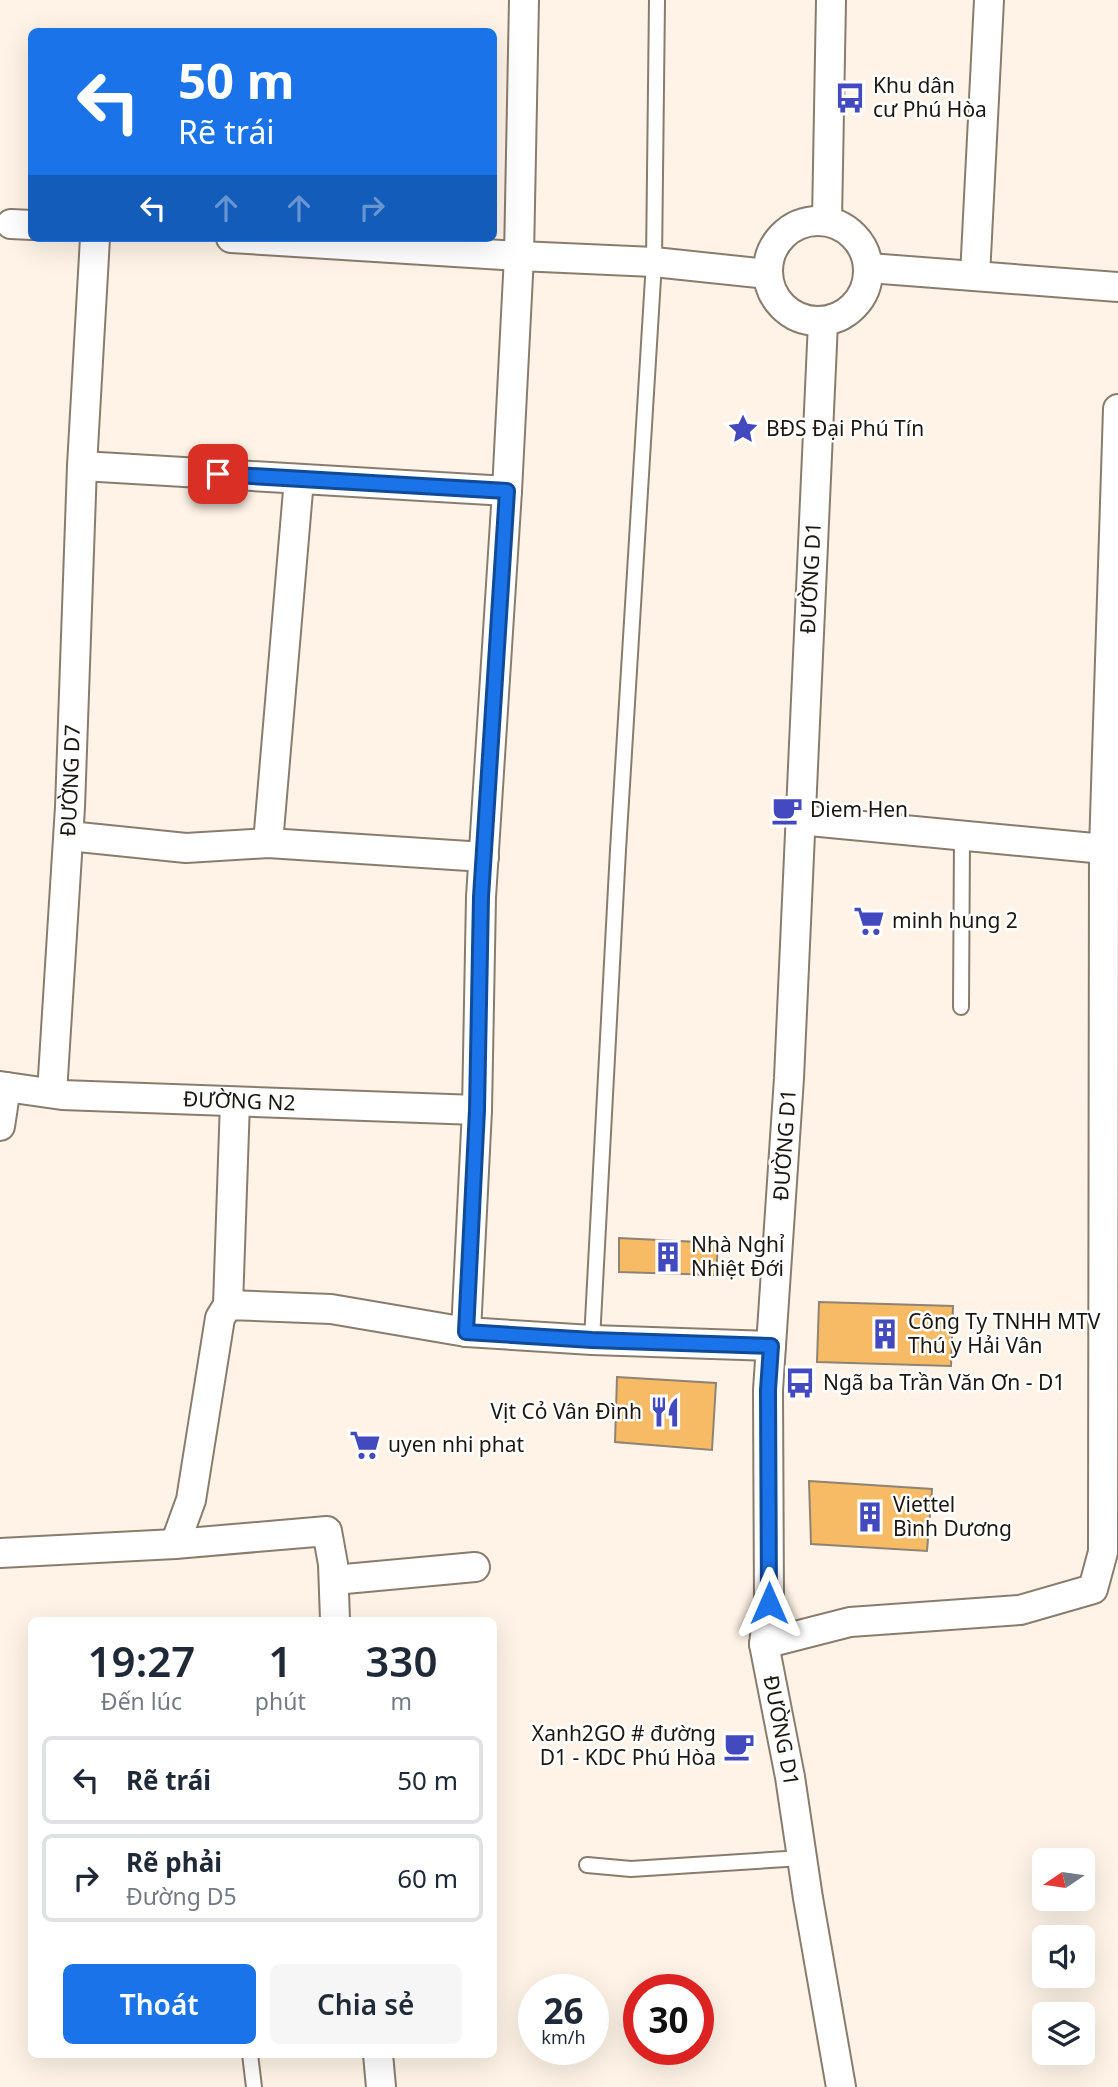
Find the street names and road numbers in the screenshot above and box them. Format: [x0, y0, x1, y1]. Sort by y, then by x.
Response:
street label: ĐƯỜNG D1 [793, 521, 827, 635]
street label: ĐƯỜNG D7 [53, 724, 86, 837]
street label: ĐƯỜNG N2 [182, 1084, 296, 1116]
street label: ĐƯỜNG D1 [766, 1088, 802, 1202]
street label: ĐƯỜNG D1 [757, 1673, 806, 1788]

